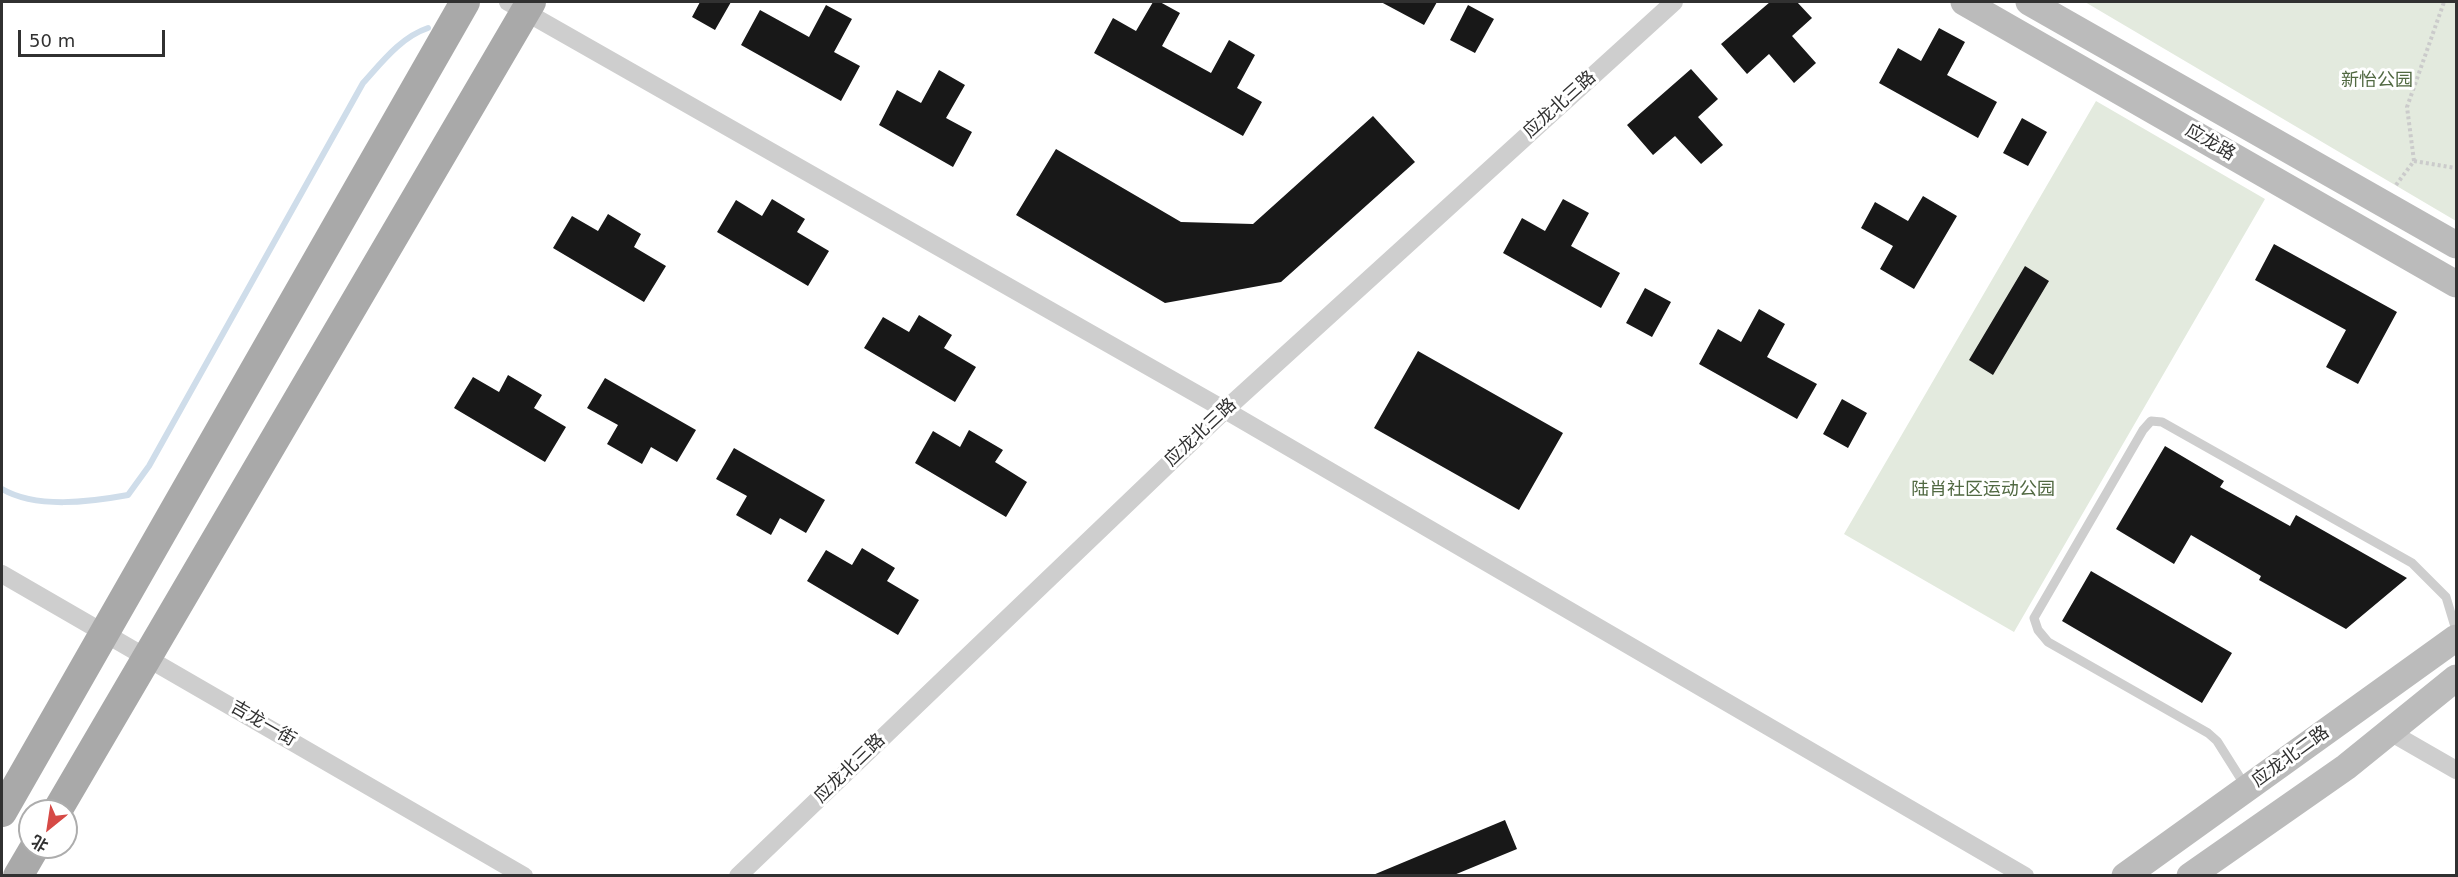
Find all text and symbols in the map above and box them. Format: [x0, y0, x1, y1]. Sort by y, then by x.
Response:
scale bar [21, 18, 168, 56]
text: 50 m [29, 30, 75, 51]
street label: 应龙北三路 [1519, 67, 1601, 143]
park label: 新怡公园 [2341, 70, 2413, 92]
street label: 应龙路 [2181, 120, 2239, 166]
street label: 应龙北三路 [1161, 394, 1241, 472]
park label: 陆肖社区运动公园 [1911, 479, 2055, 501]
street label: 吉龙一街 [226, 697, 300, 751]
street label: 应龙北二路 [2248, 722, 2334, 792]
street label: 应龙北三路 [810, 730, 890, 808]
north arrow [18, 799, 78, 859]
text: 北 [28, 831, 51, 856]

